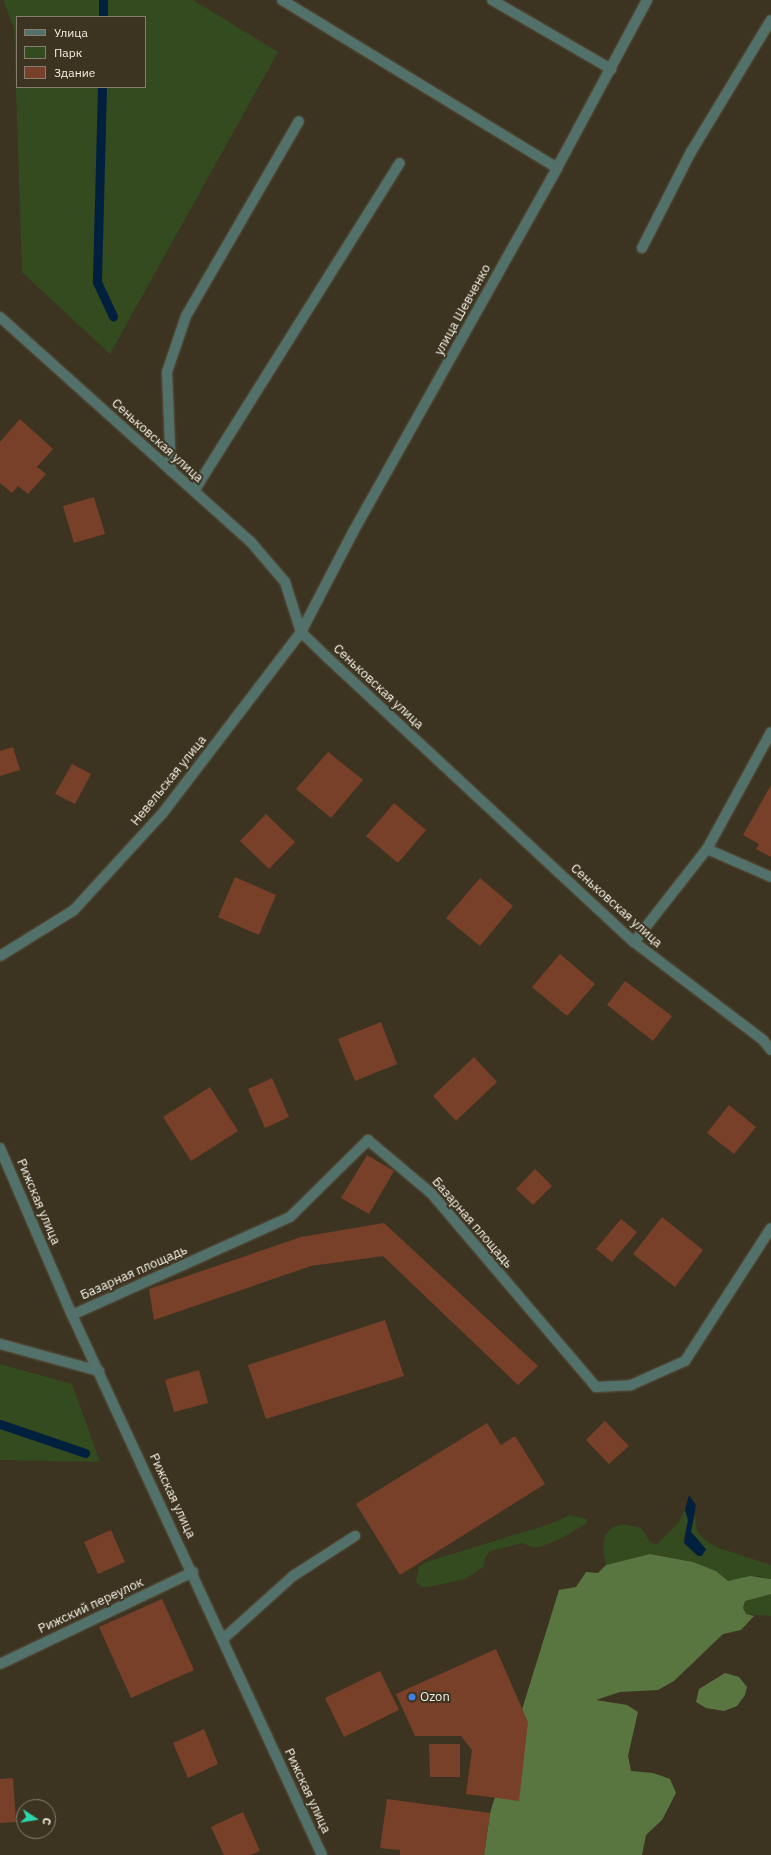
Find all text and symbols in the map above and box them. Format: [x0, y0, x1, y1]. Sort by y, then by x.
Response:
legend [16, 16, 146, 88]
text: Улица [54, 25, 88, 40]
text: Парк [54, 45, 82, 60]
text: Здание [54, 65, 95, 80]
street label: улица Шевченко [431, 262, 495, 358]
street label: Сеньковская улица [108, 396, 206, 486]
street label: Сеньковская улица [330, 641, 426, 733]
street label: Невельская улица [128, 733, 210, 829]
street label: Сеньковская улица [567, 861, 665, 951]
street label: Рижская улица [13, 1157, 63, 1247]
street label: Базарная площадь [428, 1174, 516, 1272]
street label: Базарная площадь [78, 1242, 190, 1304]
street label: Рижская улица [146, 1451, 198, 1541]
street label: Рижский переулок [36, 1575, 146, 1637]
place label: Ozon [420, 1689, 450, 1705]
marker: Ozon [407, 1692, 417, 1702]
street label: Рижская улица [281, 1746, 333, 1836]
north arrow [16, 1799, 56, 1839]
text: С [39, 1816, 54, 1826]

